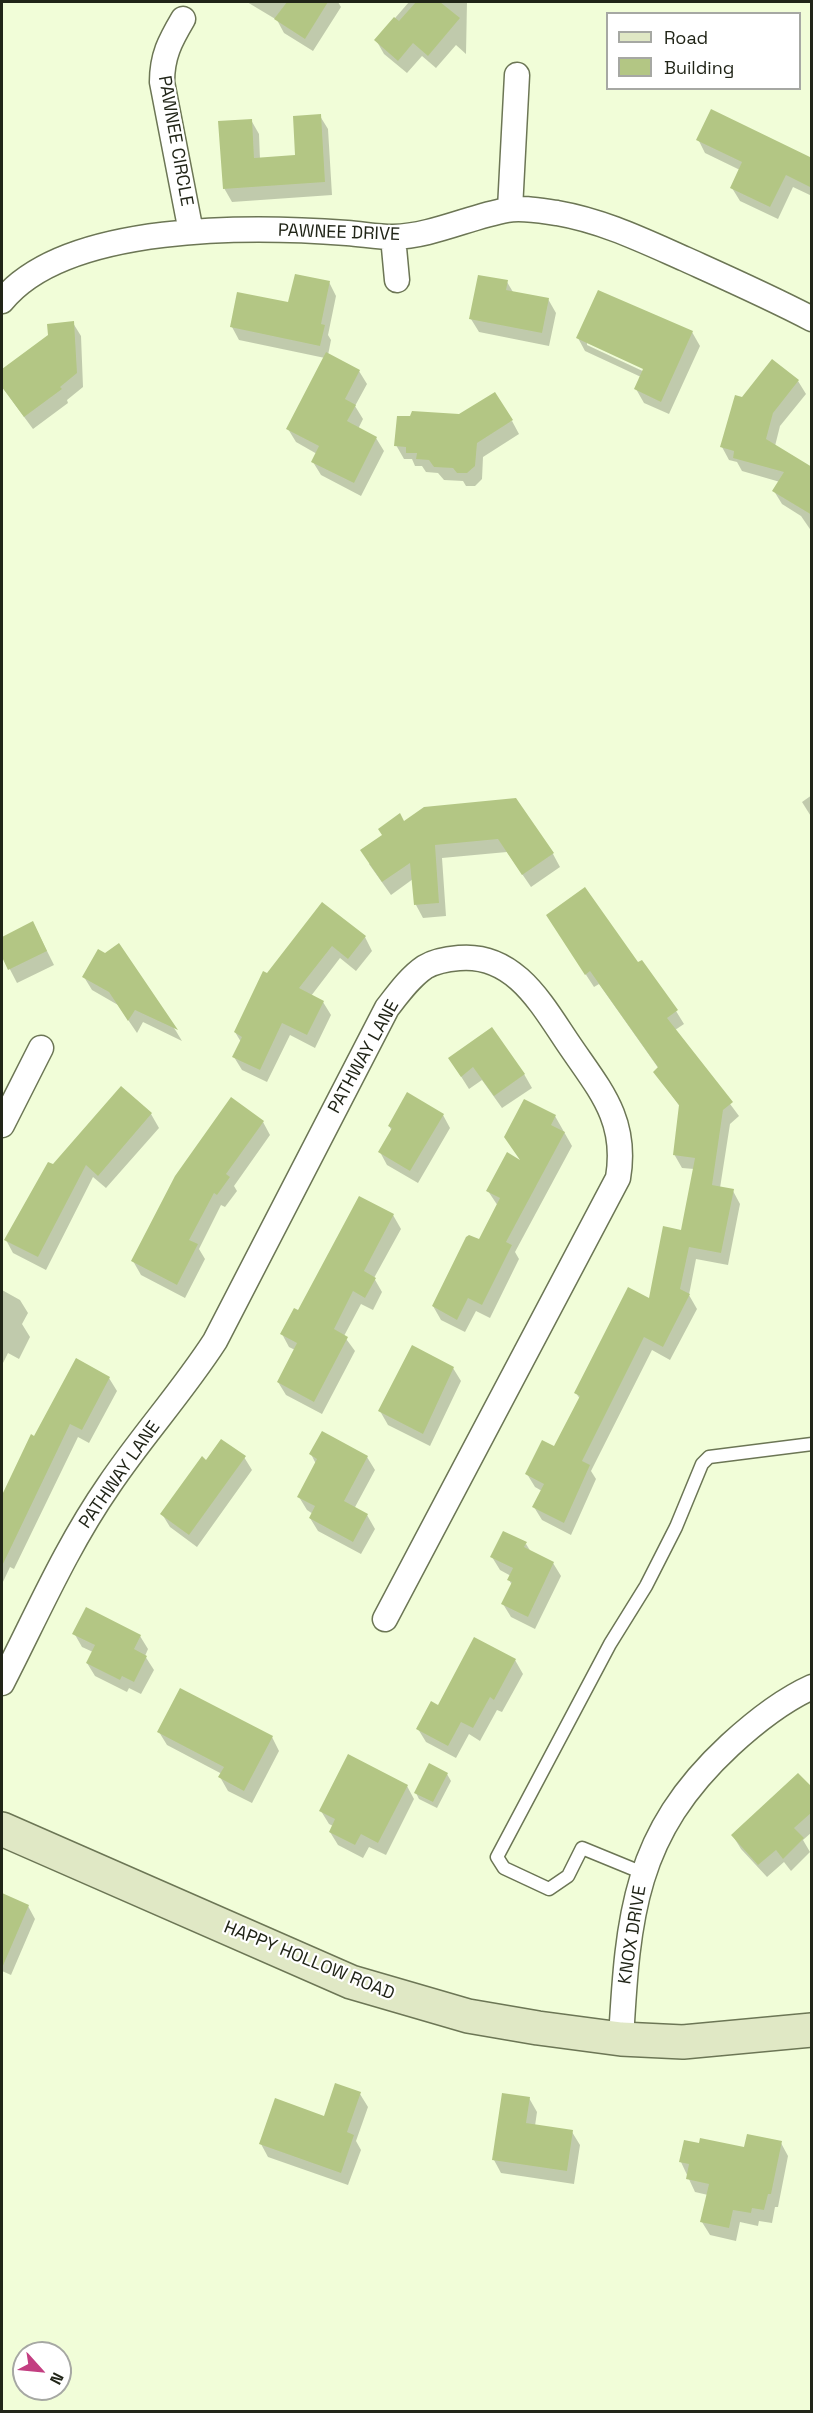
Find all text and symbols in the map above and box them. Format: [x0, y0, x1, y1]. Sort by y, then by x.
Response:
legend [606, 12, 801, 90]
text: Road [664, 26, 708, 49]
text: Building [664, 56, 734, 79]
street label: PAWNEE CIRCLE [153, 74, 197, 208]
street label: PAWNEE DRIVE [278, 220, 400, 246]
street label: PATHWAY LANE [324, 997, 404, 1117]
street label: PATHWAY LANE [75, 1417, 165, 1533]
street label: KNOX DRIVE [615, 1884, 651, 1986]
street label: HAPPY HOLLOW ROAD [220, 1917, 398, 2005]
north arrow [12, 2341, 72, 2401]
text: N [45, 2369, 68, 2388]

